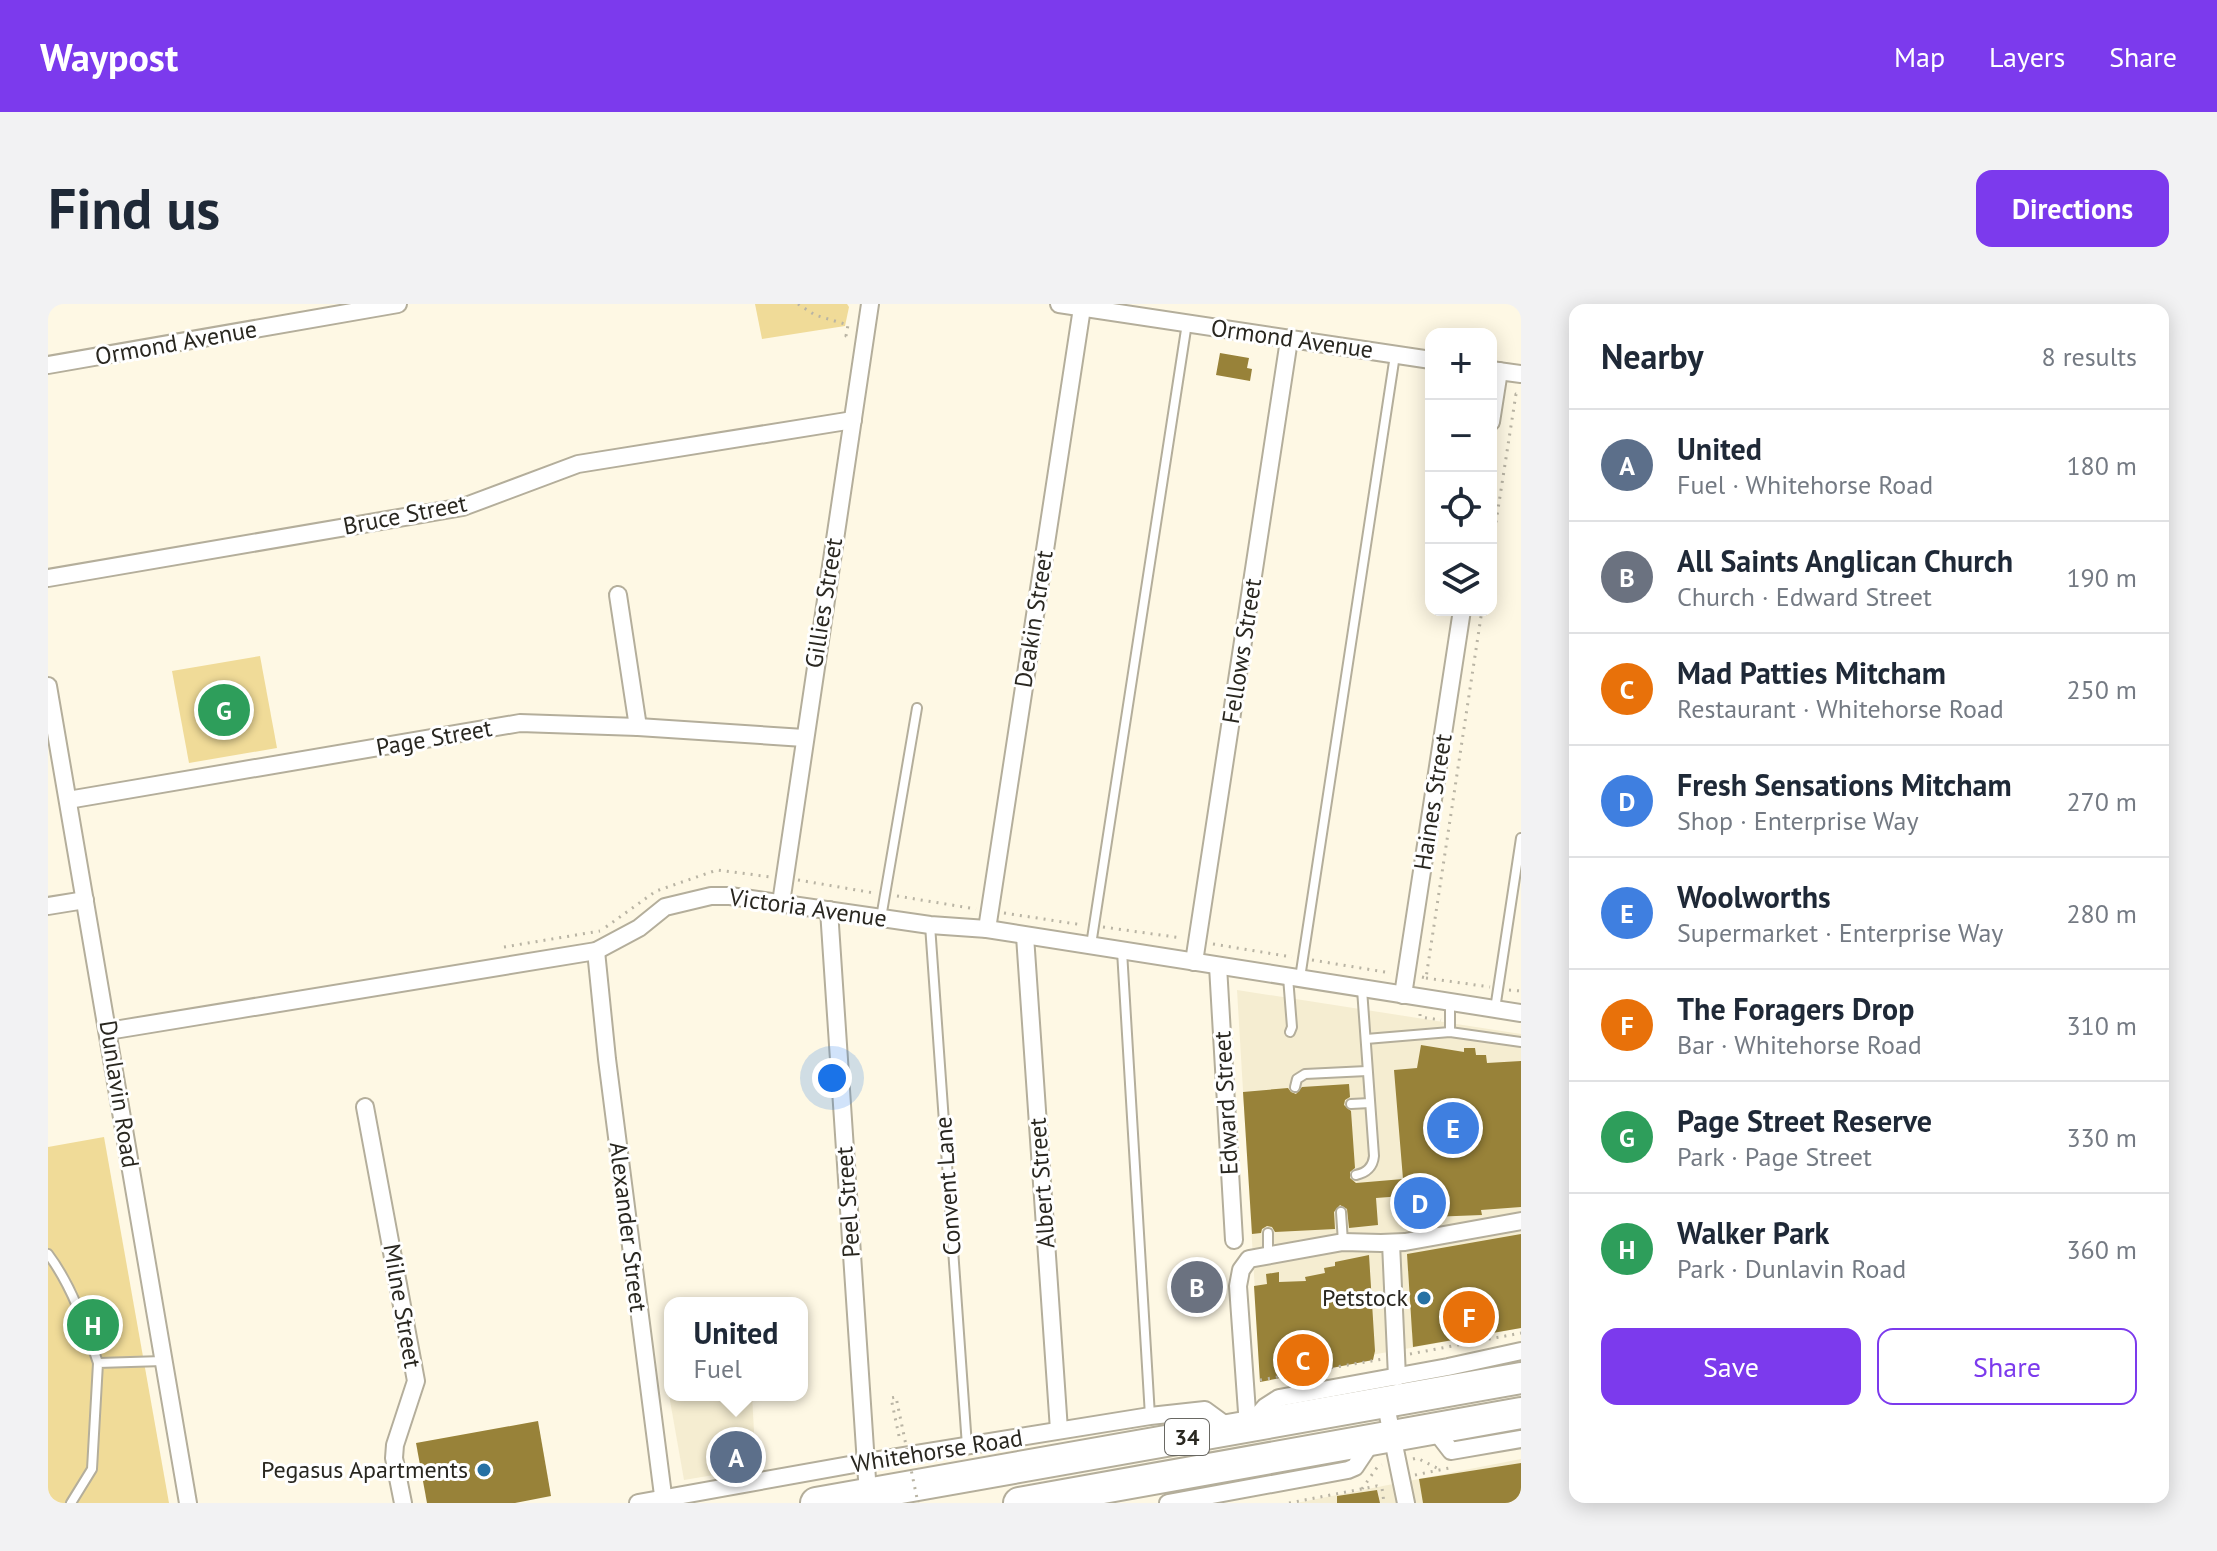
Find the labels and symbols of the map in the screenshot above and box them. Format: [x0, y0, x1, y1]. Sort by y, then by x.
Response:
street label: Ormond Avenue [1209, 312, 1375, 365]
street label: Ormond Avenue [93, 313, 259, 372]
street label: Bruce Street [340, 487, 469, 542]
street label: Gillies Street [798, 536, 849, 670]
street label: Deakin Street [1007, 548, 1060, 690]
street label: Fellows Street [1215, 576, 1268, 726]
pin: G [198, 680, 250, 740]
street label: Page Street [373, 712, 494, 763]
street label: Haines Street [1406, 732, 1459, 872]
street label: Victoria Avenue [726, 881, 889, 934]
street label: Dunlavin Road [93, 1018, 146, 1170]
street label: Edward Street [1206, 1030, 1245, 1176]
your location [812, 1058, 852, 1098]
pin: E [1427, 1098, 1479, 1158]
street label: Convent Lane [927, 1116, 968, 1257]
street label: Albert Street [1021, 1117, 1062, 1249]
street label: Alexander Street [603, 1140, 654, 1314]
street label: Peel Street [828, 1145, 867, 1259]
pin: D [1394, 1173, 1446, 1233]
street label: Milne Street [376, 1241, 429, 1370]
pin: B [1171, 1257, 1223, 1317]
place label: Petstock [1322, 1282, 1408, 1313]
pin: F [1443, 1287, 1495, 1347]
marker: Petstock [1415, 1289, 1433, 1307]
pin: H [67, 1295, 119, 1355]
pin: C [1277, 1330, 1329, 1390]
road number: 34 [1165, 1419, 1209, 1455]
street label: Whitehorse Road [849, 1422, 1025, 1479]
pin: A [710, 1427, 762, 1487]
place label: Pegasus Apartments [261, 1454, 468, 1485]
marker: Pegasus Apartments [475, 1461, 493, 1479]

